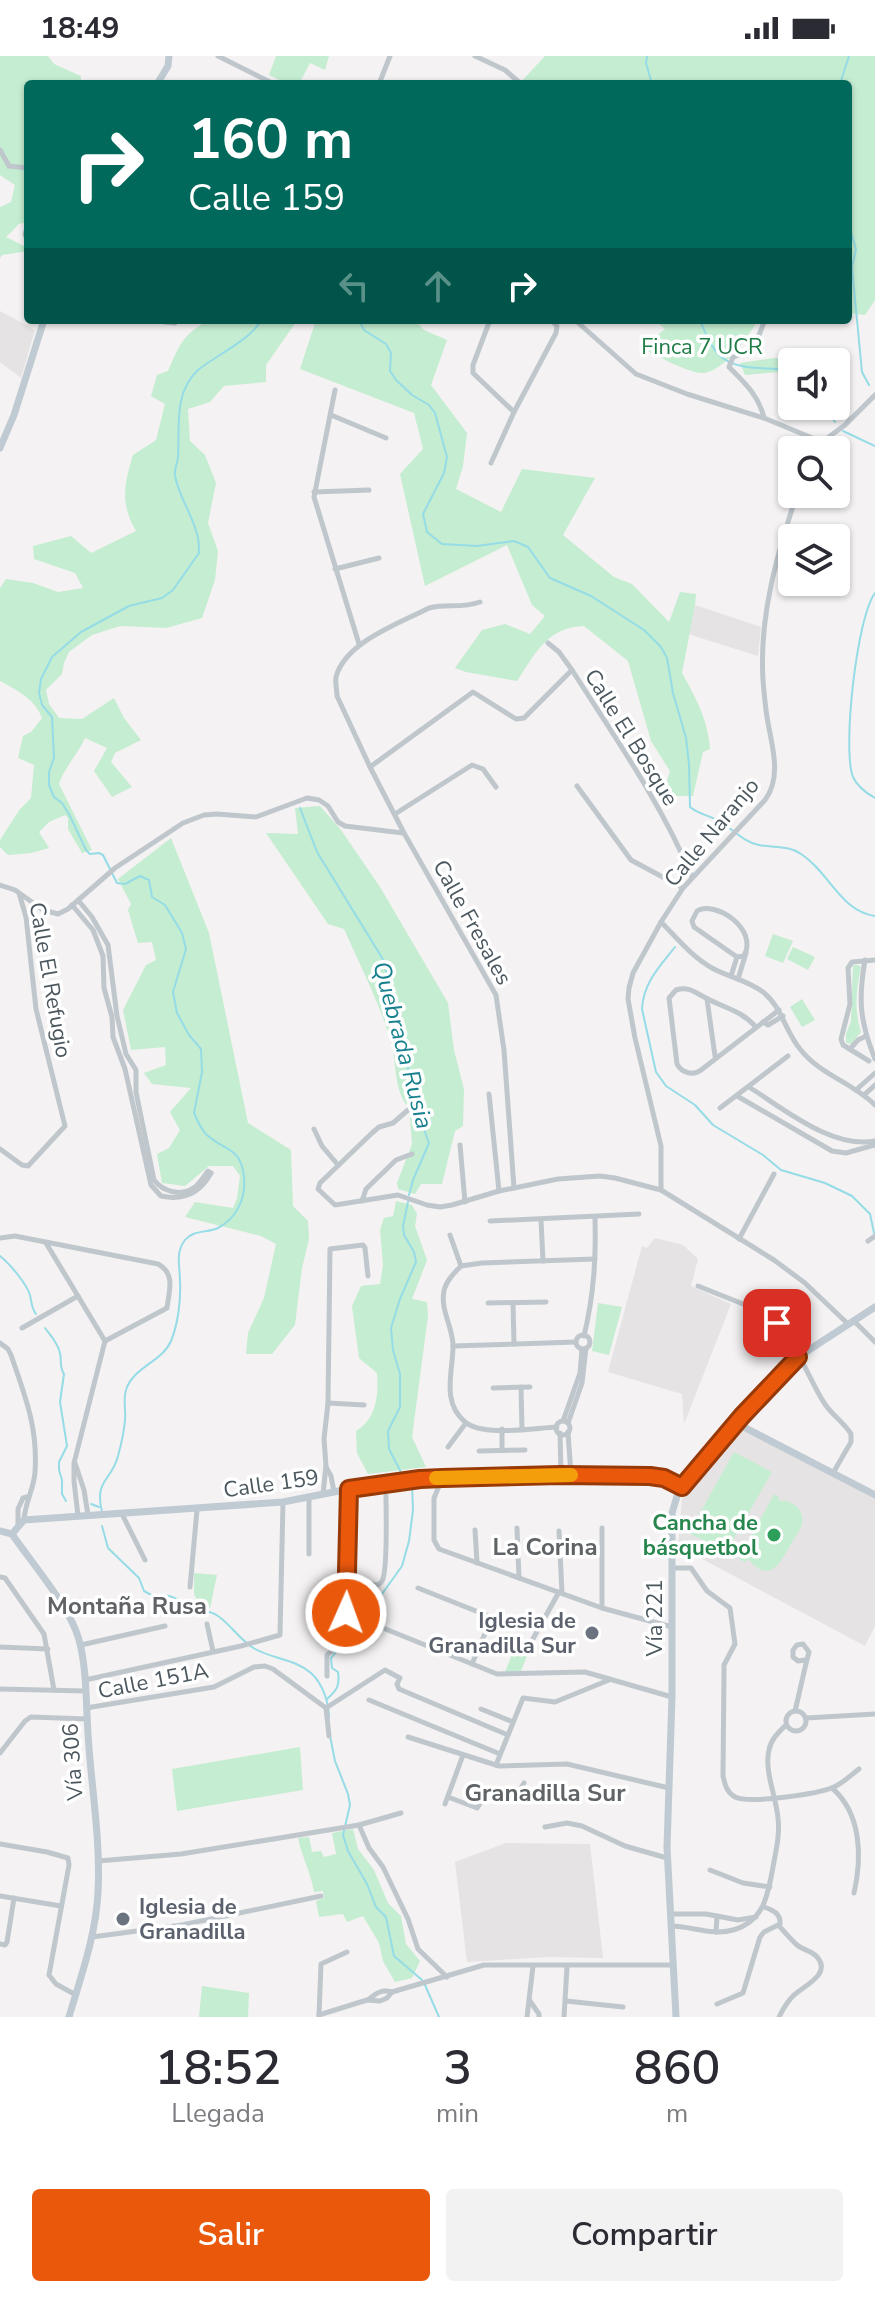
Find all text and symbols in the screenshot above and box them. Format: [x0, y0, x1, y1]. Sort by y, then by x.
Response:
text: 18:49 [40, 8, 119, 49]
text: 160 m [188, 101, 353, 178]
icon: right [56, 112, 160, 216]
text: Calle 159 [188, 174, 345, 223]
icon: left [332, 264, 376, 308]
icon: ahead [416, 264, 460, 308]
icon: right [500, 264, 544, 308]
park label: Finca 7 UCR [641, 332, 763, 362]
map controls [778, 348, 850, 596]
button: sound [778, 348, 850, 420]
button: search [778, 436, 850, 508]
button: layers [778, 524, 850, 596]
street label: Calle El Bosque [577, 663, 685, 812]
street label: Calle Naranjo [657, 772, 766, 893]
street label: Calle Fresales [425, 855, 519, 990]
street label: Calle El Refugio [22, 900, 78, 1060]
water label: Quebrada Rusia [365, 958, 441, 1132]
pin [743, 1289, 811, 1357]
icon: arrive [755, 1301, 799, 1345]
street label: Calle 159 [222, 1462, 321, 1506]
place label: Cancha de básquetbol [643, 1508, 758, 1563]
marker: Cancha de básquetbol [765, 1526, 783, 1544]
district label: La Corina [492, 1531, 598, 1563]
position arrow [304, 1571, 388, 1655]
street label: Vía 221 [640, 1579, 670, 1658]
district label: Montaña Rusa [47, 1590, 207, 1622]
place label: Iglesia de Granadilla Sur [428, 1606, 576, 1661]
marker: Iglesia de Granadilla Sur [583, 1624, 601, 1642]
street label: Calle 151A [95, 1656, 211, 1706]
street label: Vía 306 [55, 1722, 91, 1802]
district label: Granadilla Sur [464, 1777, 626, 1809]
place label: Iglesia de Granadilla [139, 1892, 246, 1947]
marker: Iglesia de Granadilla [114, 1910, 132, 1928]
text: 18:52 [155, 2035, 281, 2101]
text: 3 [443, 2035, 472, 2101]
text: 860 [634, 2035, 720, 2101]
text: Llegada [171, 2096, 265, 2131]
text: min [436, 2096, 479, 2131]
text: m [666, 2096, 688, 2131]
button: Salir [32, 2189, 430, 2281]
button: Compartir [446, 2189, 843, 2281]

